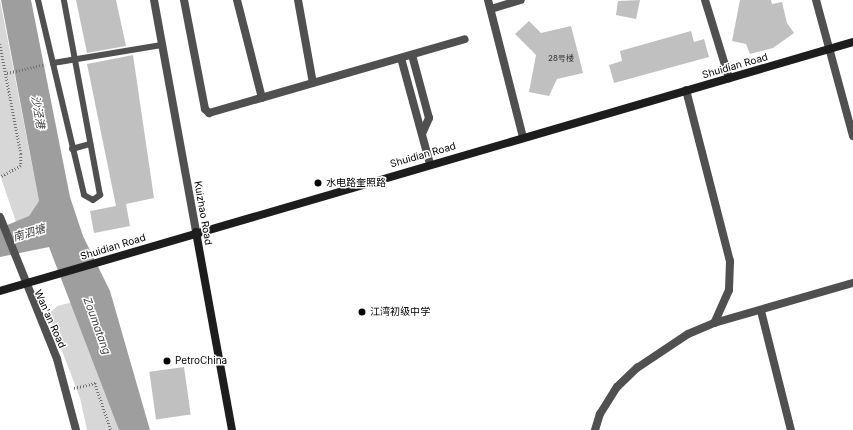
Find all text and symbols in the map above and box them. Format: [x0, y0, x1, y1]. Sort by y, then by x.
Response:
street label: Shuidian Road [701, 51, 769, 81]
house number: 28号楼 [548, 54, 574, 64]
water label: 沙泾港 [29, 95, 47, 129]
street label: Shuidian Road [389, 140, 457, 170]
place label: 水电路奎照路 [326, 177, 386, 189]
marker: 水电路奎照路 [313, 178, 323, 188]
street label: Kuizhao Road [191, 180, 215, 246]
water label: 南泗塘 [11, 222, 47, 244]
street label: Shuidian Road [79, 231, 147, 263]
street label: Wan'an Road [32, 288, 68, 350]
water label: Zoumatang [81, 296, 113, 356]
place label: 江湾初级中学 [370, 306, 430, 318]
marker: 江湾初级中学 [357, 307, 367, 317]
place label: PetroChina [175, 355, 227, 367]
marker: PetroChina [162, 356, 172, 366]

